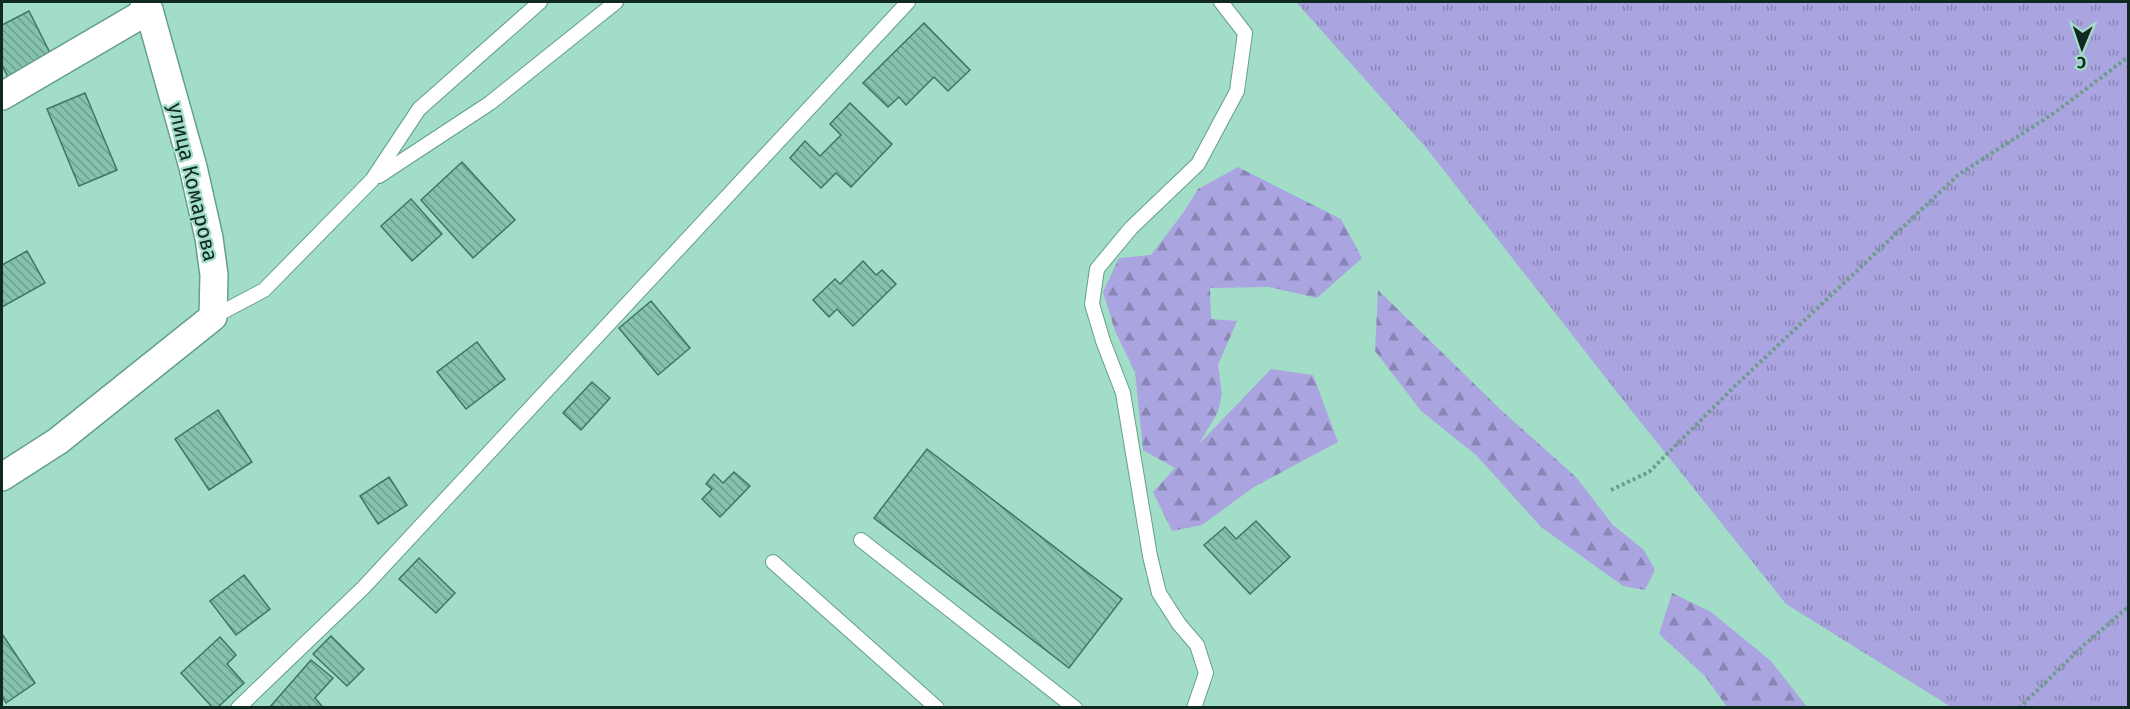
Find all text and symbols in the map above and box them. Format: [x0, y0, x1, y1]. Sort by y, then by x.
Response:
north arrow [2052, 18, 2112, 78]
text: С [2076, 53, 2086, 72]
street label: улица Комарова [162, 100, 224, 264]

